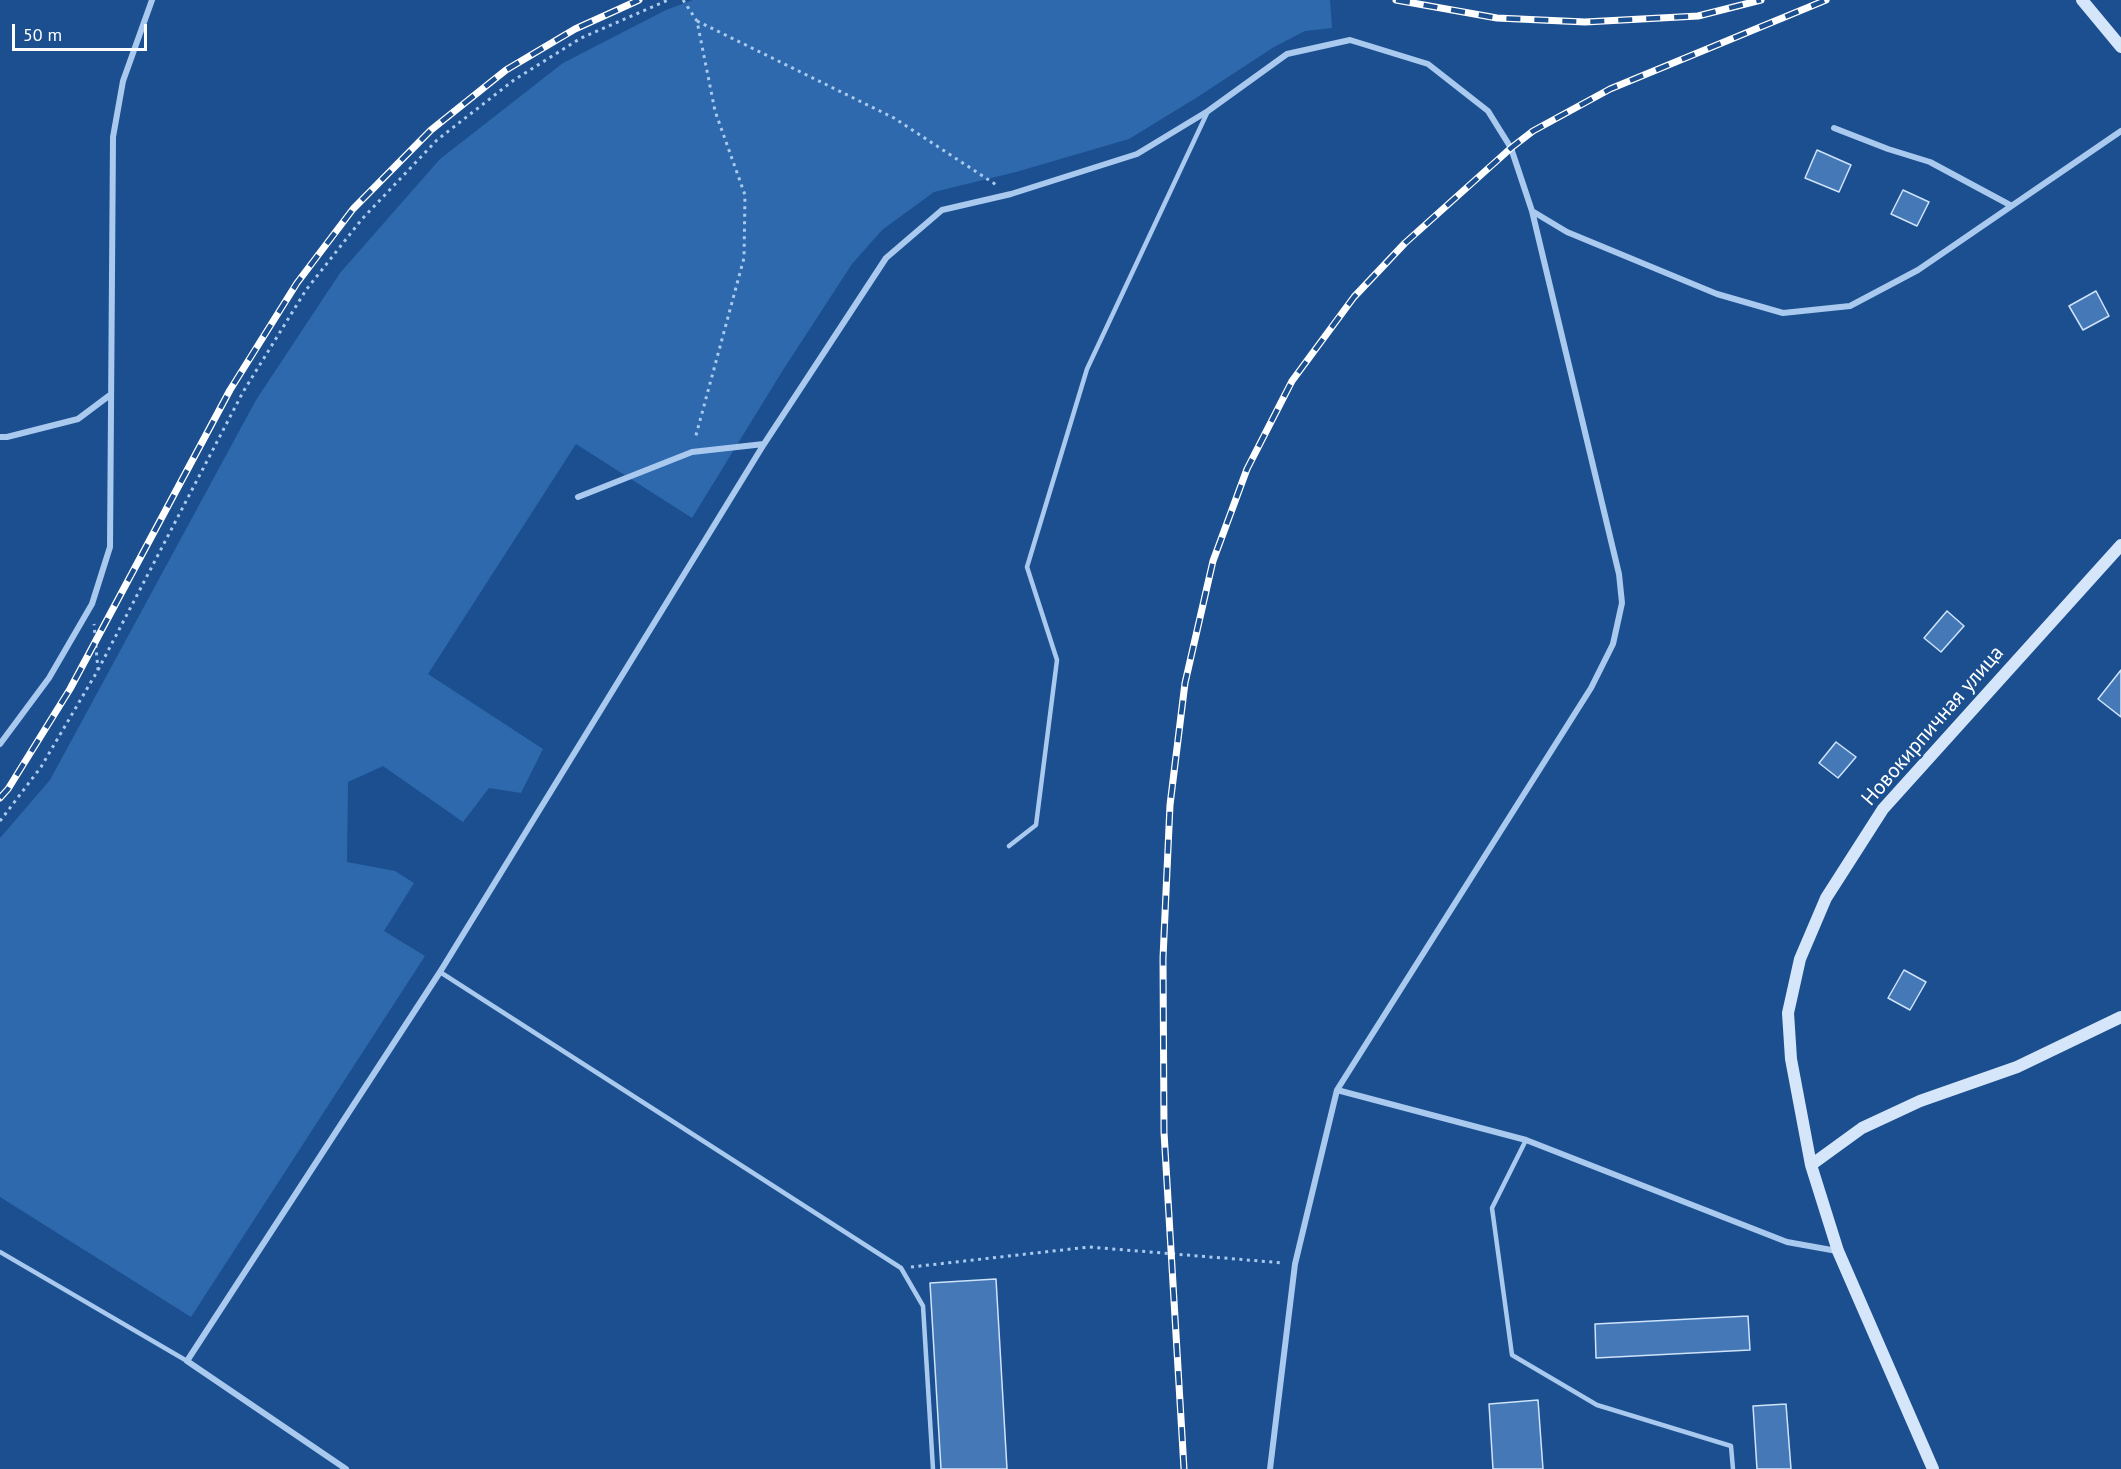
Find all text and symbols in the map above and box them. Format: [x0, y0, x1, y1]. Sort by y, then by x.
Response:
scale bar [15, 12, 150, 50]
text: 50 m [23, 23, 62, 46]
street label: Новокирпичная улица [1857, 641, 2009, 811]

